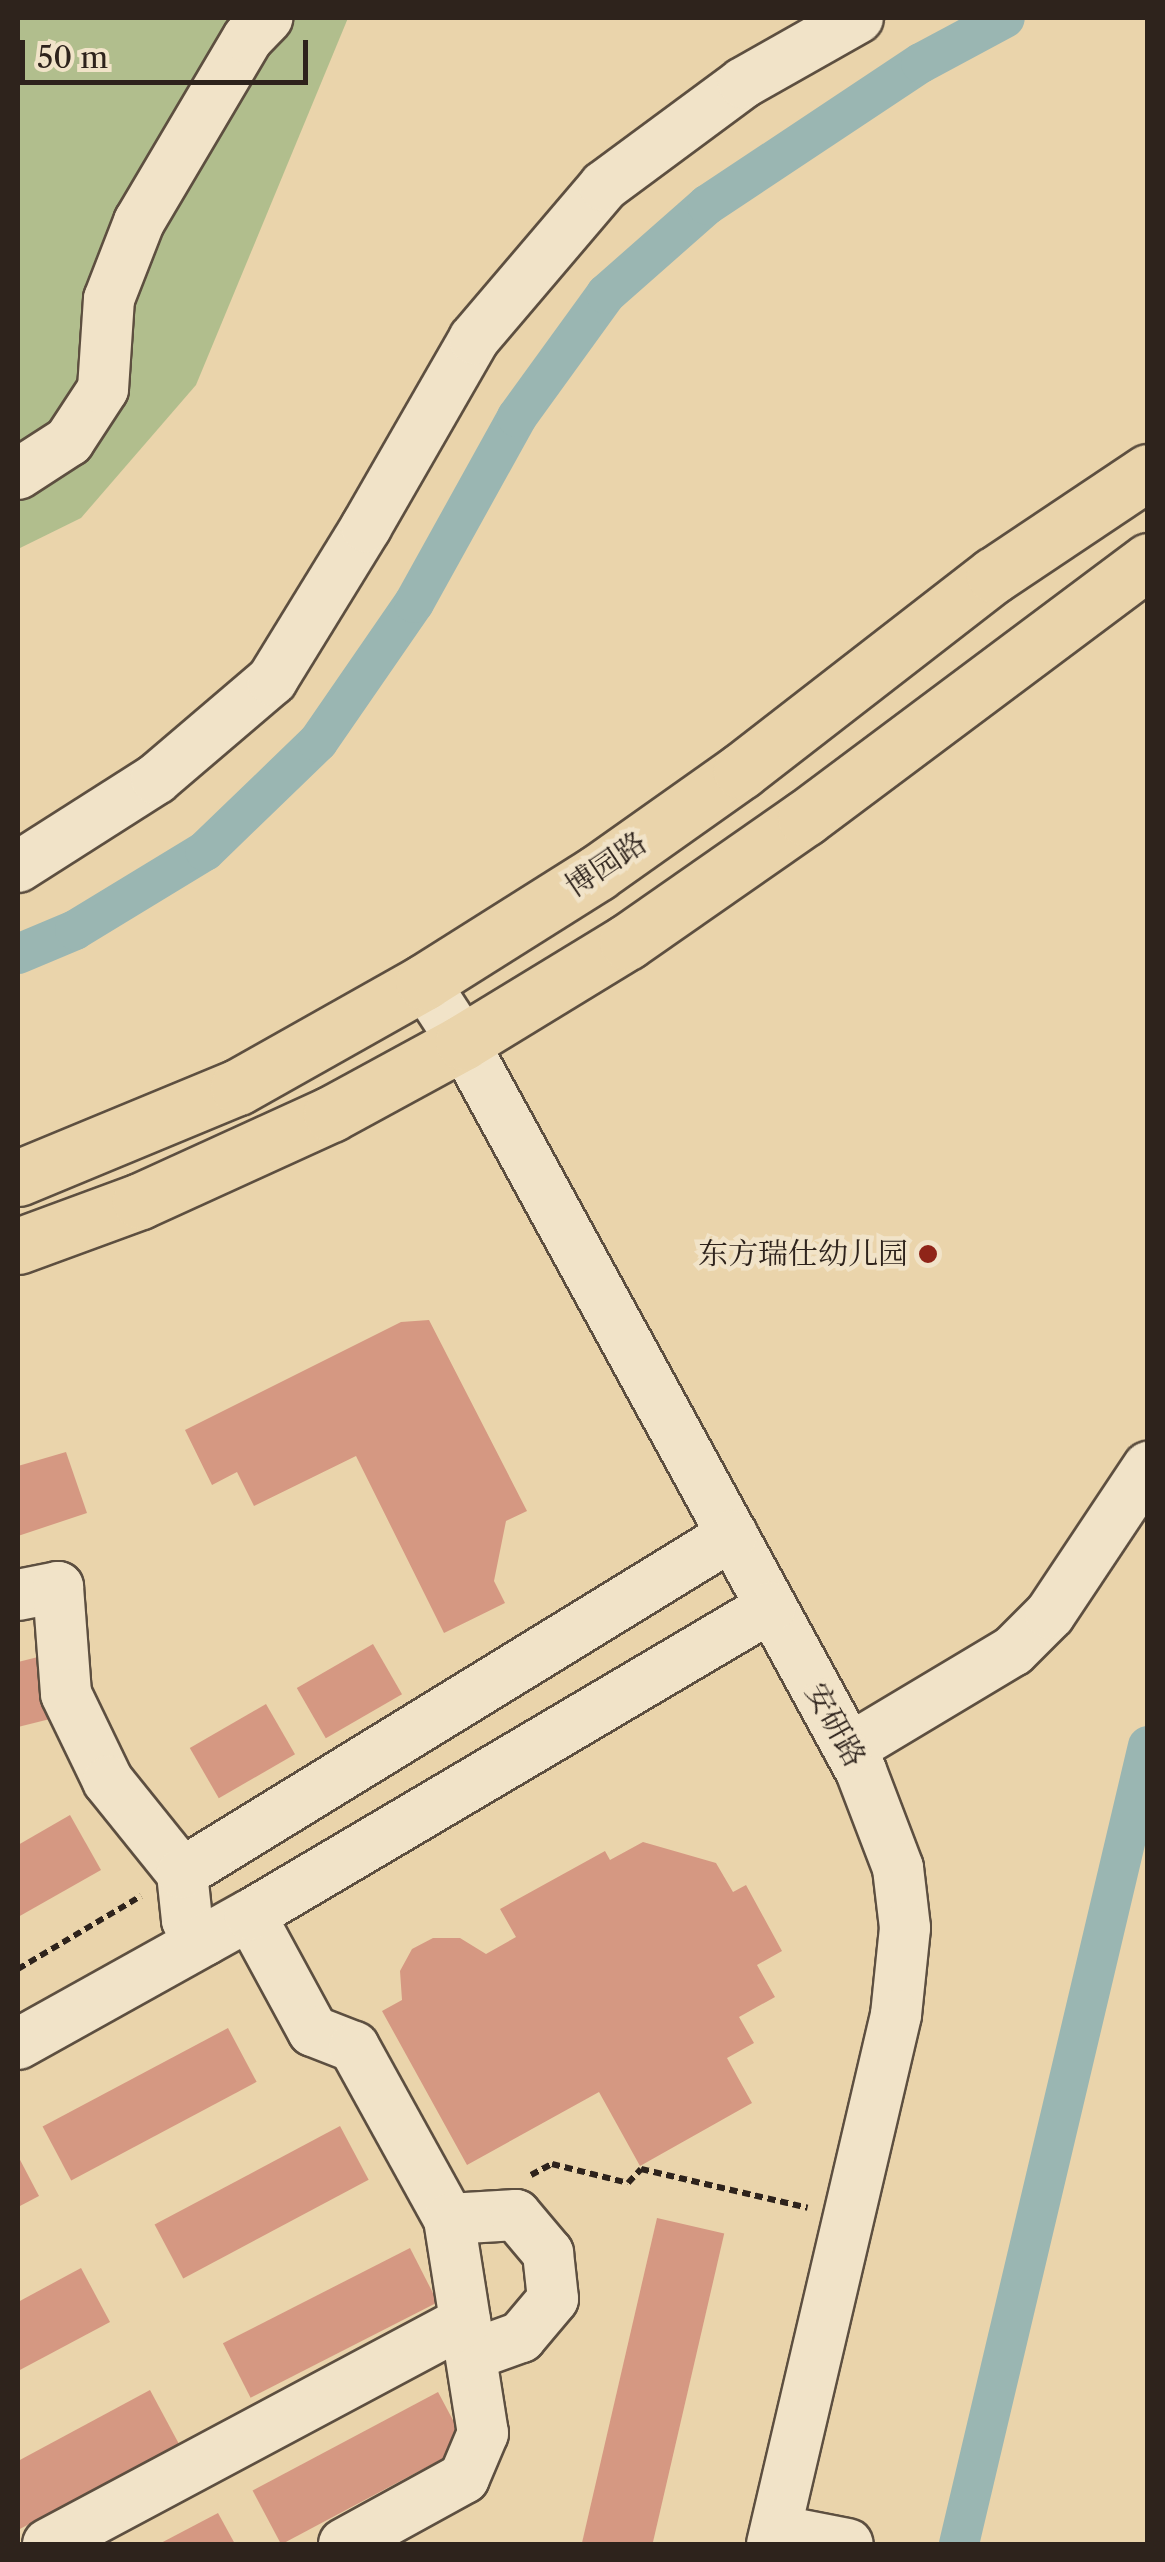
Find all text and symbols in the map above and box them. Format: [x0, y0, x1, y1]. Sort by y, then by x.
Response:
scale bar [25, 20, 312, 82]
text: 50 m [37, 39, 108, 76]
street label: 博园路 [559, 825, 653, 905]
place label: 东方瑞仕幼儿园 [698, 1236, 908, 1272]
marker: 东方瑞仕幼儿园 [917, 1243, 939, 1265]
street label: 安研路 [797, 1677, 873, 1773]

